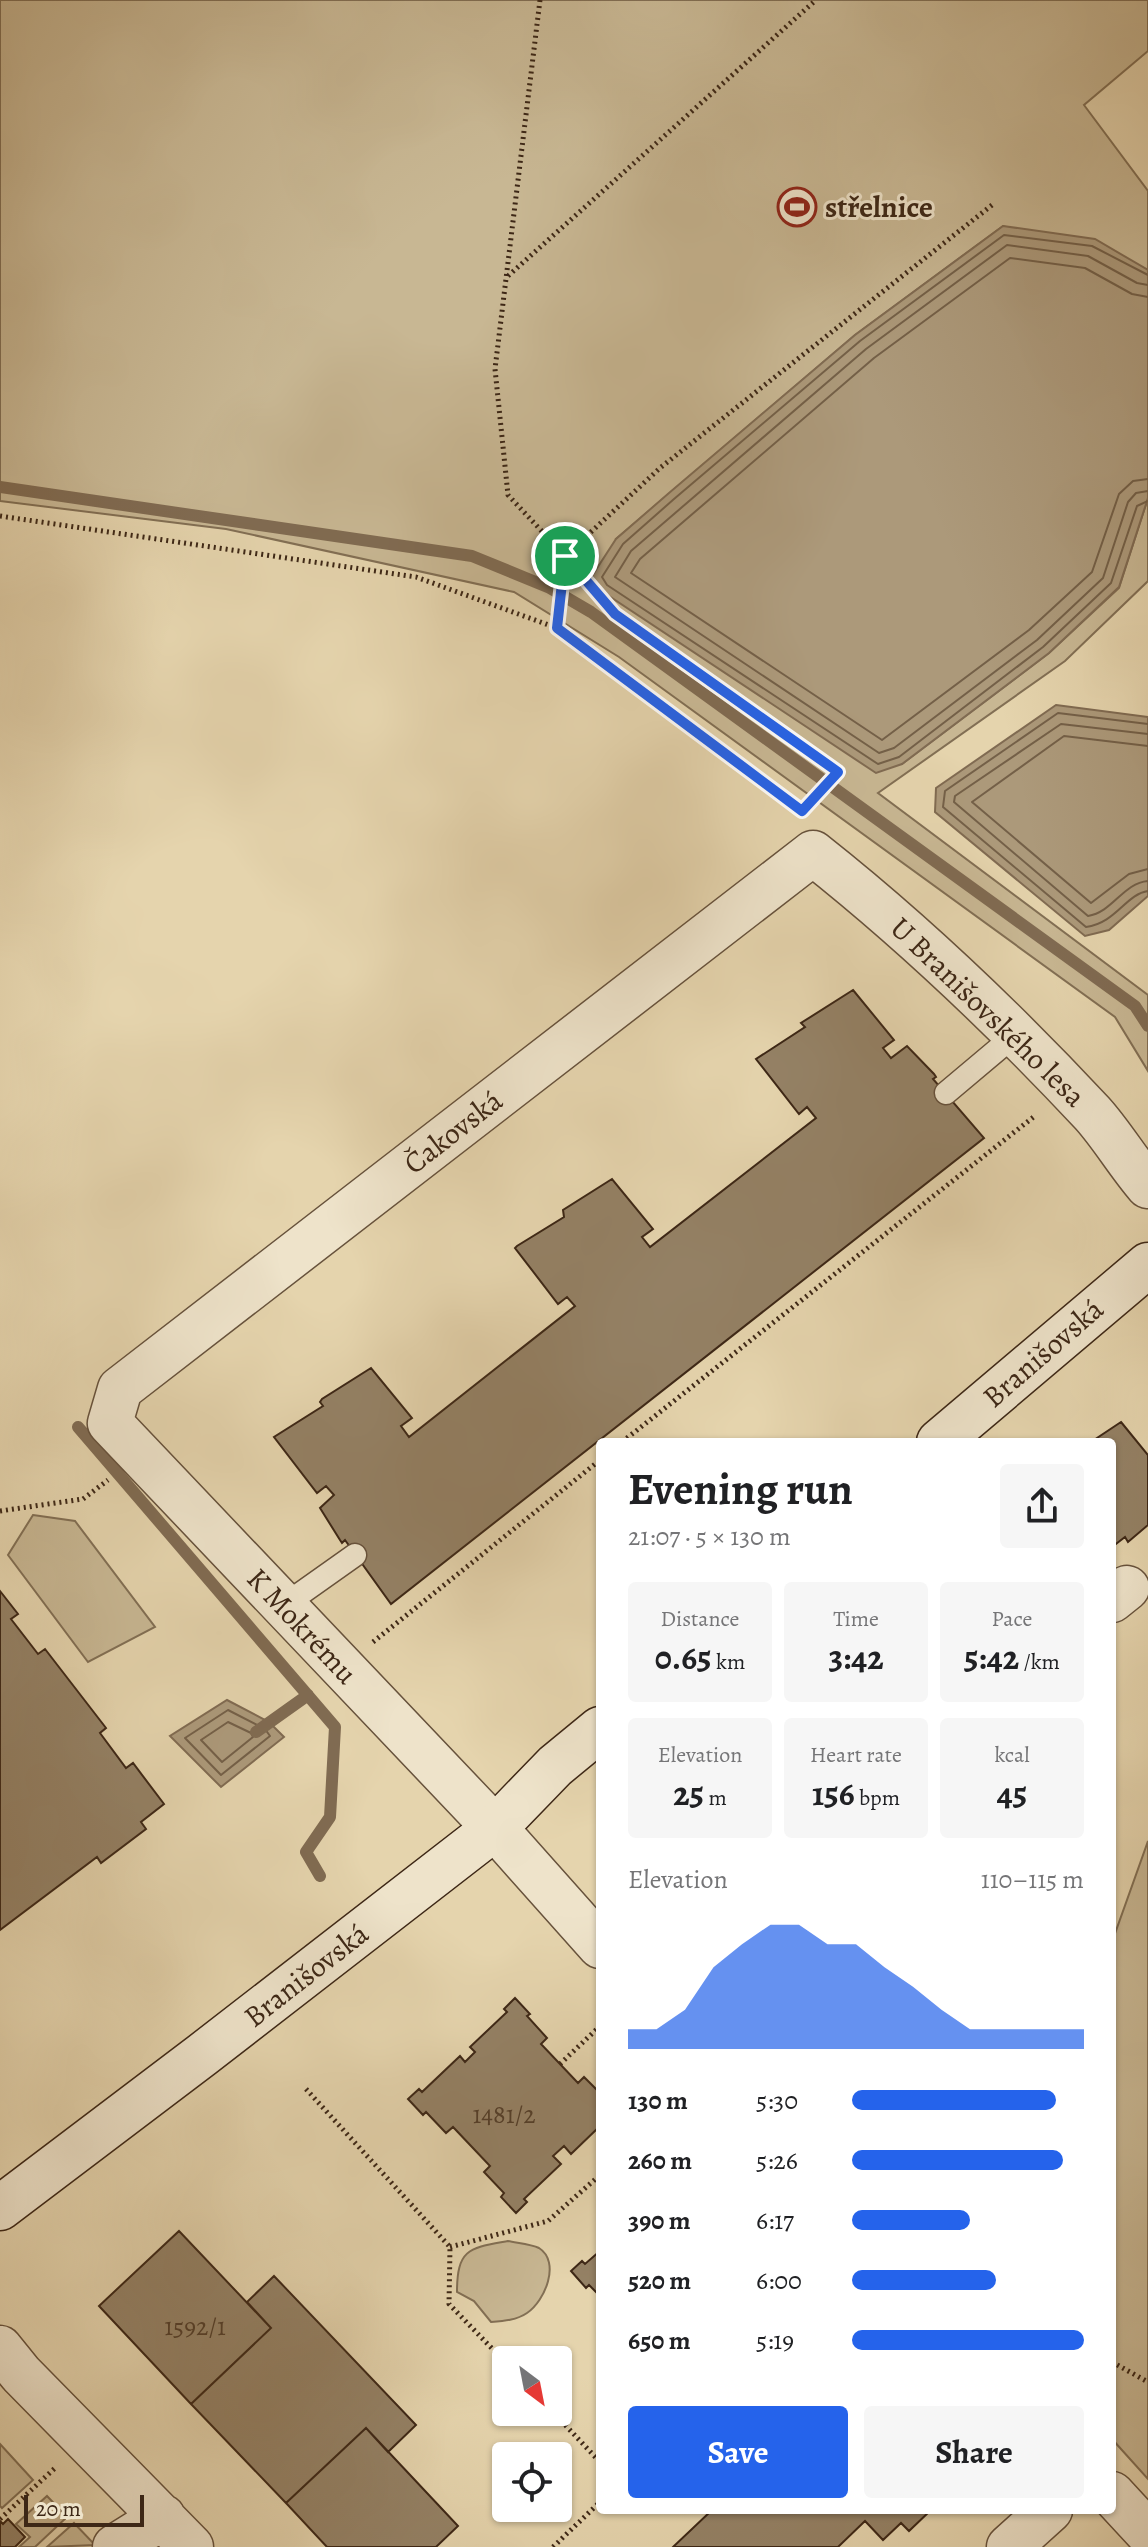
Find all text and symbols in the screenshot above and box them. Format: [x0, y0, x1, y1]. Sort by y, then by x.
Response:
sports icon: střelnice [776, 186, 818, 228]
place label: střelnice [825, 187, 933, 227]
pin [531, 522, 599, 590]
icon: arrive [543, 534, 587, 578]
street label: U Branišovského lesa [882, 908, 1094, 1116]
street label: Čakovská [395, 1081, 511, 1183]
street label: Branišovská [974, 1289, 1112, 1417]
text: Evening run [628, 1459, 853, 1519]
button: share [1000, 1464, 1084, 1548]
text: 21:07 · 5 × 130 m [628, 1519, 791, 1554]
street label: K Mokrému [238, 1559, 367, 1693]
text: Distance [661, 1604, 739, 1634]
text: Time [833, 1604, 879, 1634]
text: Pace [992, 1604, 1032, 1634]
text: 0.65 [655, 1634, 712, 1681]
text: 3:42 [828, 1634, 884, 1681]
text: 5:42 [964, 1634, 1019, 1681]
text: km [712, 1647, 745, 1677]
text: /km [1019, 1647, 1060, 1677]
text: Elevation [658, 1740, 742, 1770]
text: Heart rate [810, 1740, 902, 1770]
text: kcal [994, 1740, 1030, 1770]
text: 25 [673, 1770, 704, 1817]
text: 156 [812, 1770, 855, 1817]
text: 45 [997, 1770, 1027, 1817]
text: m [704, 1783, 727, 1813]
text: bpm [855, 1783, 900, 1813]
text: Elevation [628, 1862, 728, 1897]
text: 110–115 m [981, 1862, 1084, 1897]
street label: Branišovská [235, 1914, 377, 2036]
text: 130 m [628, 2083, 688, 2118]
text: 5:30 [756, 2083, 798, 2118]
house number: 1481/2 [472, 2097, 536, 2132]
text: 260 m [628, 2143, 692, 2178]
text: 5:26 [756, 2143, 798, 2178]
text: 390 m [628, 2203, 691, 2238]
text: 6:17 [756, 2203, 794, 2238]
text: 520 m [628, 2263, 691, 2298]
text: 6:00 [756, 2263, 802, 2298]
house number: 1592/1 [164, 2309, 226, 2344]
text: 650 m [628, 2323, 691, 2358]
text: 5:19 [756, 2323, 794, 2358]
north arrow [492, 2346, 572, 2426]
map controls [492, 2346, 572, 2522]
button: Save [628, 2406, 848, 2498]
button: Share [864, 2406, 1084, 2498]
button: locate [492, 2442, 572, 2522]
scale bar [24, 2491, 144, 2527]
text: 20 m [36, 2494, 81, 2524]

